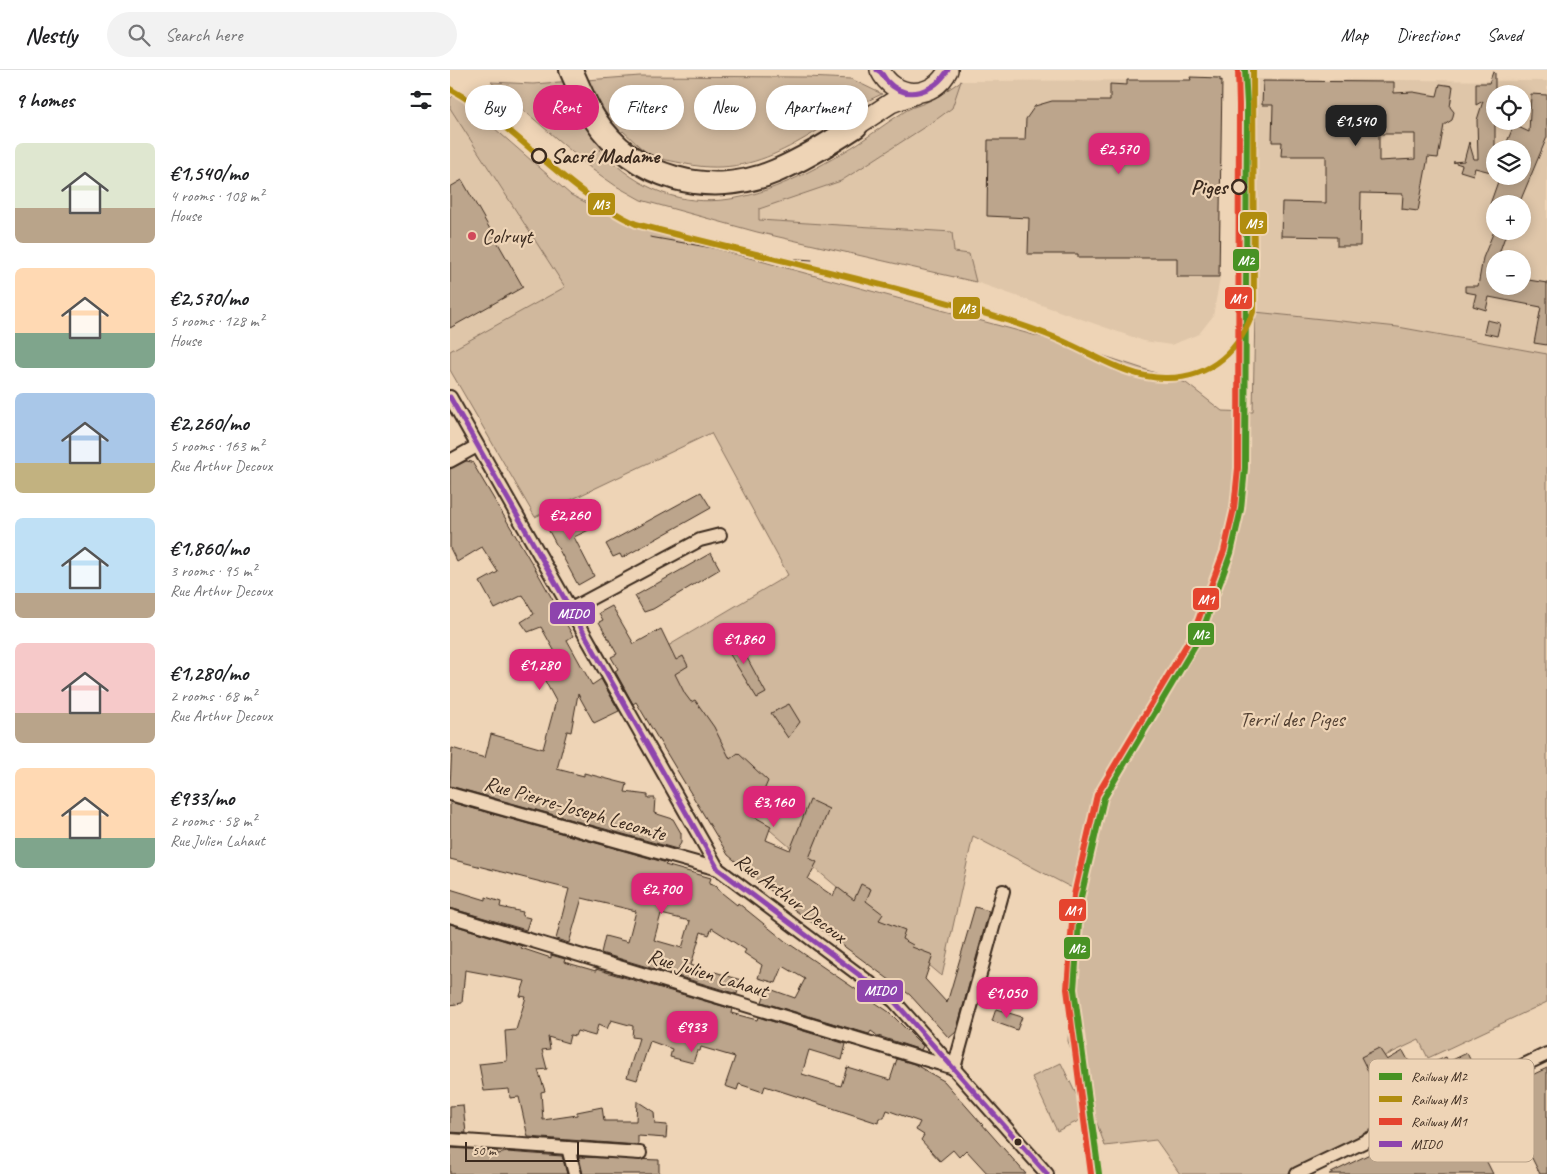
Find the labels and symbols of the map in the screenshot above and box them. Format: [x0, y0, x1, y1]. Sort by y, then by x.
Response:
pin: €1,540 [1315, 104, 1397, 147]
pin: €2,570 [1078, 132, 1160, 175]
place label: Sacré Madame [551, 143, 661, 169]
marker: Sacré Madame [531, 148, 547, 164]
place label: Piges [1191, 174, 1230, 200]
marker: Piges [1231, 179, 1247, 195]
line badge: M3 [587, 192, 616, 216]
text: M3 [593, 196, 611, 213]
line badge: M3 [1239, 211, 1268, 235]
text: M3 [1246, 215, 1264, 232]
place label: Colruyt [482, 223, 534, 249]
marker: Colruyt [466, 230, 478, 242]
line badge: M2 [1232, 248, 1260, 272]
text: M2 [1238, 252, 1256, 269]
line badge: M1 [1224, 286, 1253, 310]
text: M1 [1230, 290, 1248, 307]
line badge: M3 [952, 296, 981, 320]
text: M3 [959, 300, 977, 317]
pin: €2,260 [529, 498, 611, 541]
line badge: M1 [1192, 587, 1220, 611]
text: M1 [1198, 591, 1216, 608]
line badge: MIDO [549, 601, 596, 625]
text: MIDO [557, 605, 591, 622]
pin: €1,860 [703, 622, 785, 665]
line badge: M2 [1187, 622, 1215, 646]
text: M2 [1193, 626, 1211, 643]
pin: €1,280 [499, 648, 581, 691]
park label: Terril des Piges [1240, 706, 1346, 732]
street label: Rue Pierre-Joseph Lecomte [481, 770, 670, 847]
pin: €3,160 [733, 786, 815, 828]
street label: Rue Arthur Decoux [730, 847, 854, 950]
pin: €2,700 [621, 872, 703, 915]
line badge: M1 [1058, 898, 1087, 922]
text: M1 [1065, 902, 1083, 919]
line badge: M2 [1063, 936, 1091, 960]
text: M2 [1069, 940, 1087, 957]
street label: Rue Julien Lahaut [645, 942, 773, 1004]
pin: €1,050 [966, 976, 1048, 1019]
line badge: MIDO [856, 979, 904, 1003]
text: MIDO [864, 982, 898, 999]
pin: €933 [662, 1010, 722, 1053]
legend [1369, 1059, 1534, 1162]
text: Railway M2 [1411, 1068, 1469, 1085]
text: Railway M3 [1411, 1091, 1469, 1108]
text: Railway M1 [1411, 1113, 1468, 1130]
text: MIDO [1411, 1136, 1444, 1153]
unlabelled marker [1013, 1137, 1023, 1147]
scale bar [465, 1139, 579, 1162]

